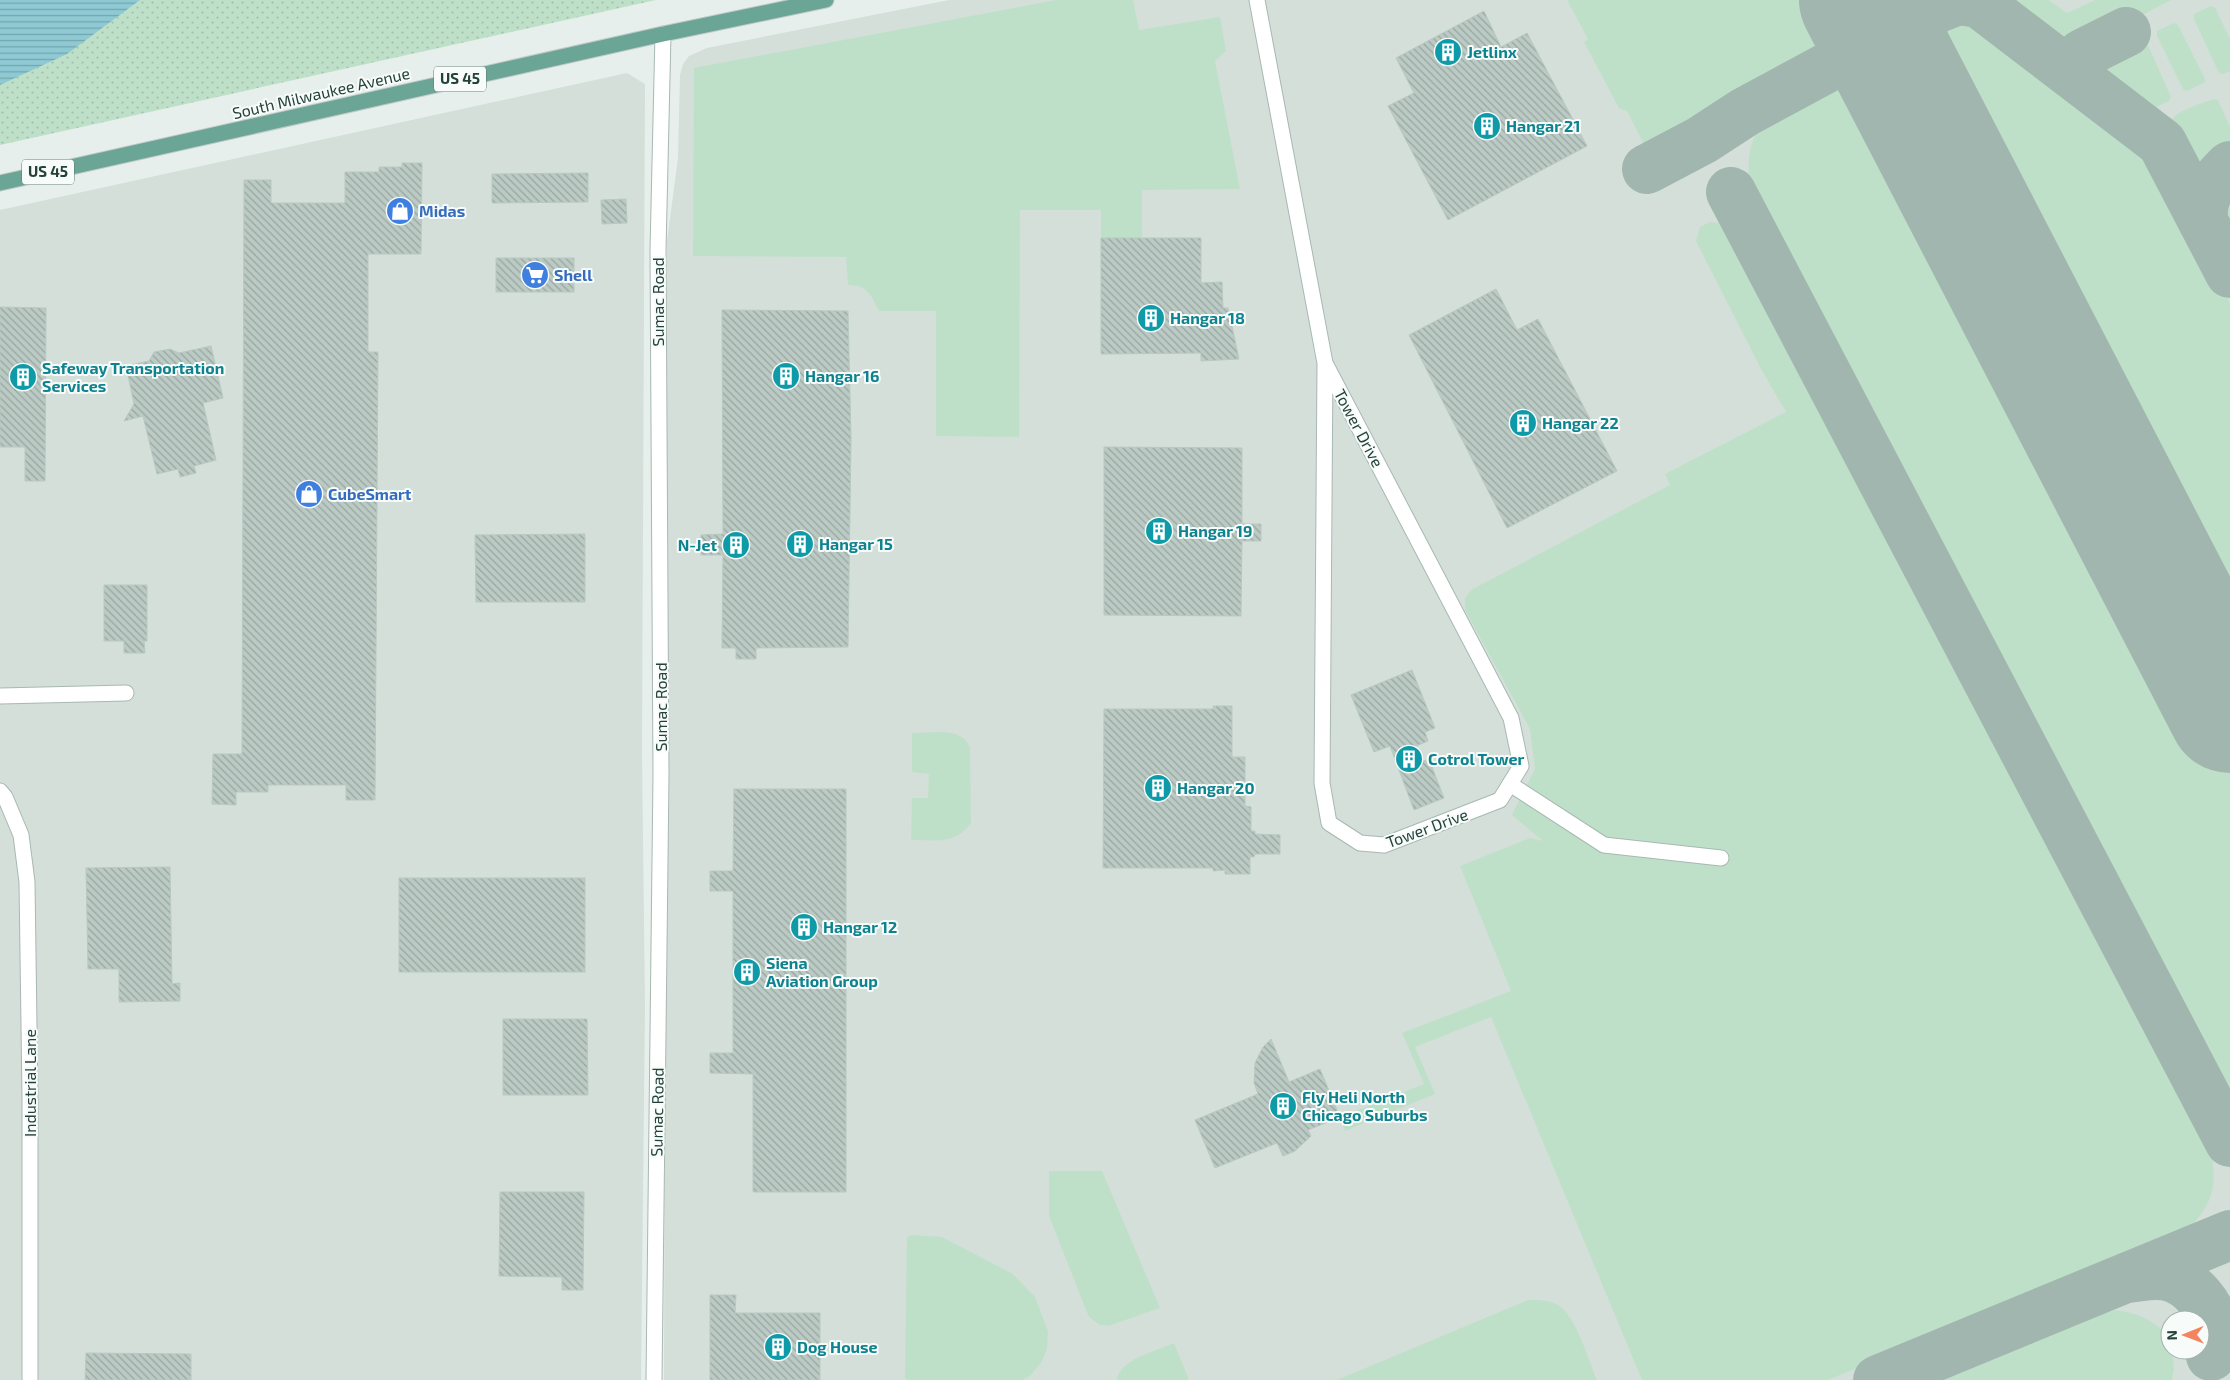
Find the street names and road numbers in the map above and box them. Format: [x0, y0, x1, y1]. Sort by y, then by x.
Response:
street label: South Milwaukee Avenue [230, 63, 412, 122]
road number: US 45 [434, 66, 486, 92]
road number: US 45 [22, 160, 74, 184]
street label: Sumac Road [648, 257, 667, 347]
street label: Tower Drive [1331, 385, 1388, 470]
street label: Sumac Road [651, 662, 670, 752]
street label: Tower Drive [1383, 804, 1470, 851]
street label: Industrial Lane [20, 1029, 39, 1137]
street label: Sumac Road [646, 1067, 667, 1157]

